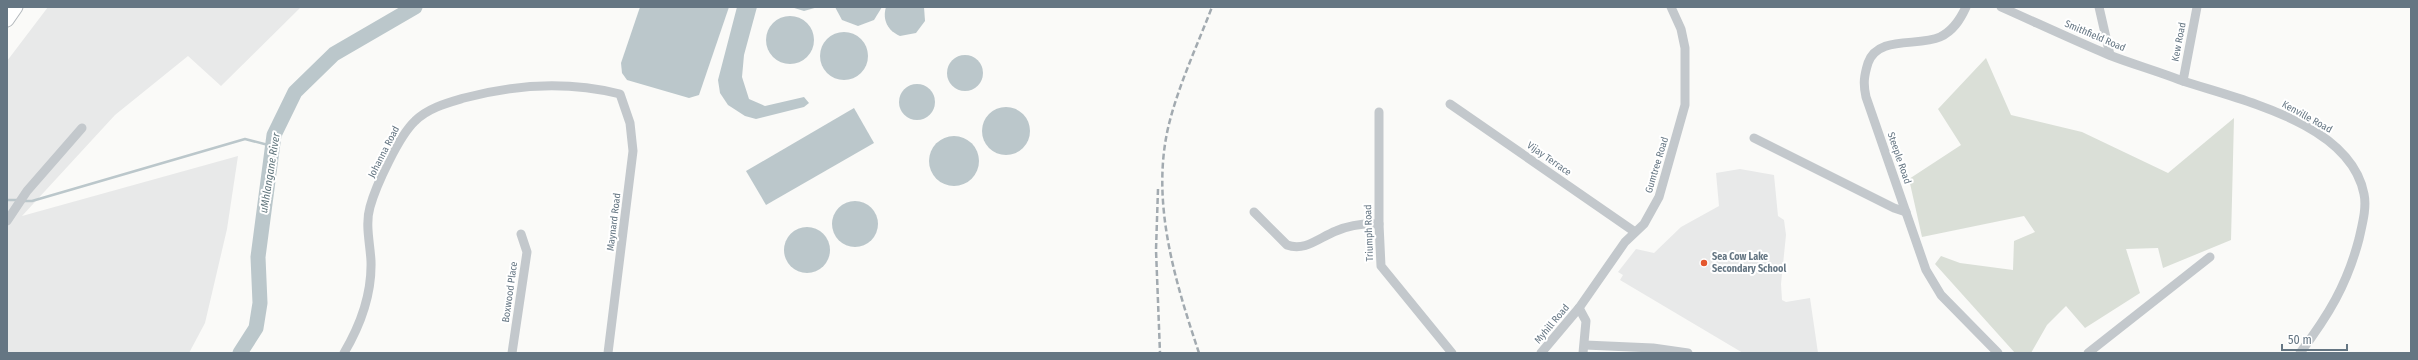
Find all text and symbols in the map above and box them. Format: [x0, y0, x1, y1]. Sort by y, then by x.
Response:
street label: Smithfield Road [2063, 18, 2127, 54]
street label: Kew Road [2169, 21, 2189, 63]
street label: Kenville Road [2280, 98, 2334, 136]
street label: Johanna Road [366, 124, 402, 180]
water label: uMhlangane River [257, 131, 283, 214]
street label: Steeple Road [1885, 131, 1913, 185]
street label: Gumtree Road [1643, 135, 1671, 195]
street label: Vijay Terrace [1525, 139, 1574, 179]
street label: Maynard Road [605, 192, 623, 252]
street label: Triumph Road [1362, 204, 1376, 262]
place label: Sea Cow Lake Secondary School [1712, 251, 1786, 275]
marker: Sea Cow Lake Secondary School [1699, 258, 1709, 268]
street label: Boxwood Place [500, 261, 520, 323]
street label: Myhill Road [1532, 302, 1572, 346]
scale bar [2282, 326, 2347, 352]
text: 50 m [2288, 333, 2312, 347]

